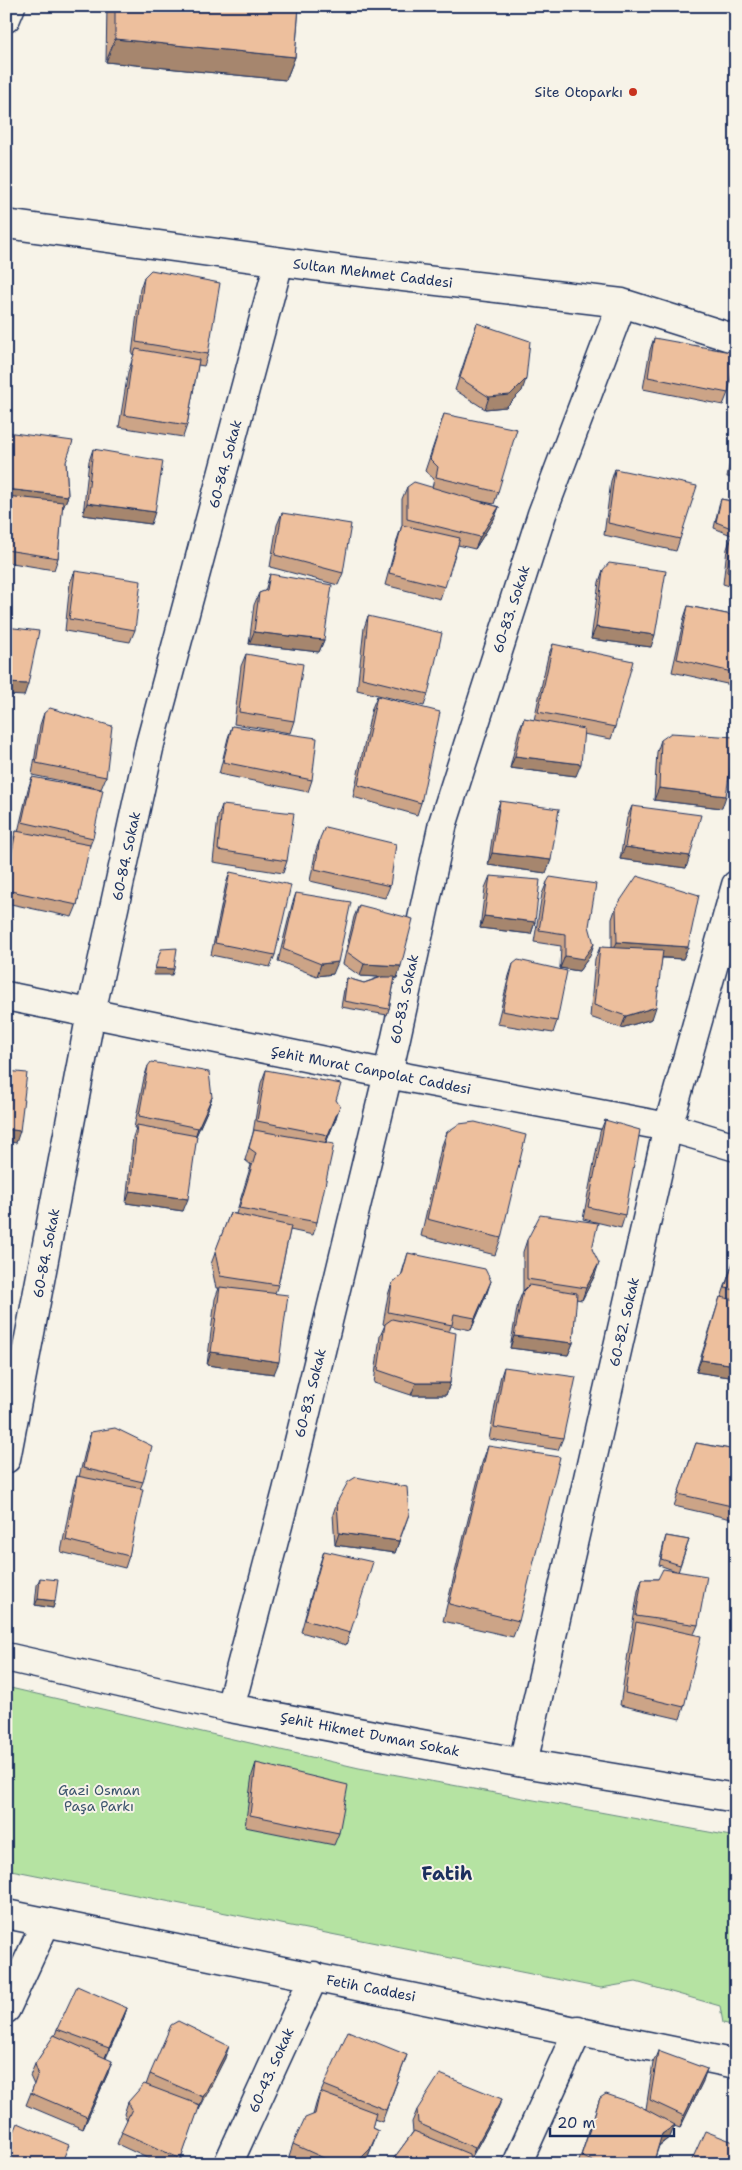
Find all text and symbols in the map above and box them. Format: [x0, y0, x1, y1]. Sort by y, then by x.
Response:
place label: Site Otoparkı [535, 83, 623, 101]
marker: Site Otoparkı [627, 86, 639, 98]
street label: Sultan Mehmet Caddesi [292, 254, 454, 292]
street label: 60-84. Sokak [205, 418, 245, 510]
street label: 60-83. Sokak [488, 563, 534, 655]
street label: 60-84. Sokak [108, 810, 144, 902]
street label: 60-83. Sokak [386, 953, 422, 1045]
street label: Şehit Murat Canpolat Caddesi [269, 1042, 473, 1098]
street label: 60-84. Sokak [28, 1207, 64, 1299]
street label: 60-82. Sokak [605, 1276, 643, 1368]
street label: 60-83. Sokak [290, 1347, 330, 1439]
street label: Şehit Hikmet Duman Sokak [279, 1708, 461, 1760]
park label: Gazi Osman Paşa Parkı [58, 1781, 140, 1815]
district label: Fatih [422, 1861, 473, 1886]
street label: Fetih Caddesi [325, 1970, 417, 2006]
street label: 60-43. Sokak [244, 2025, 298, 2115]
scale bar [550, 2105, 673, 2137]
text: 20 m [557, 2113, 596, 2133]

